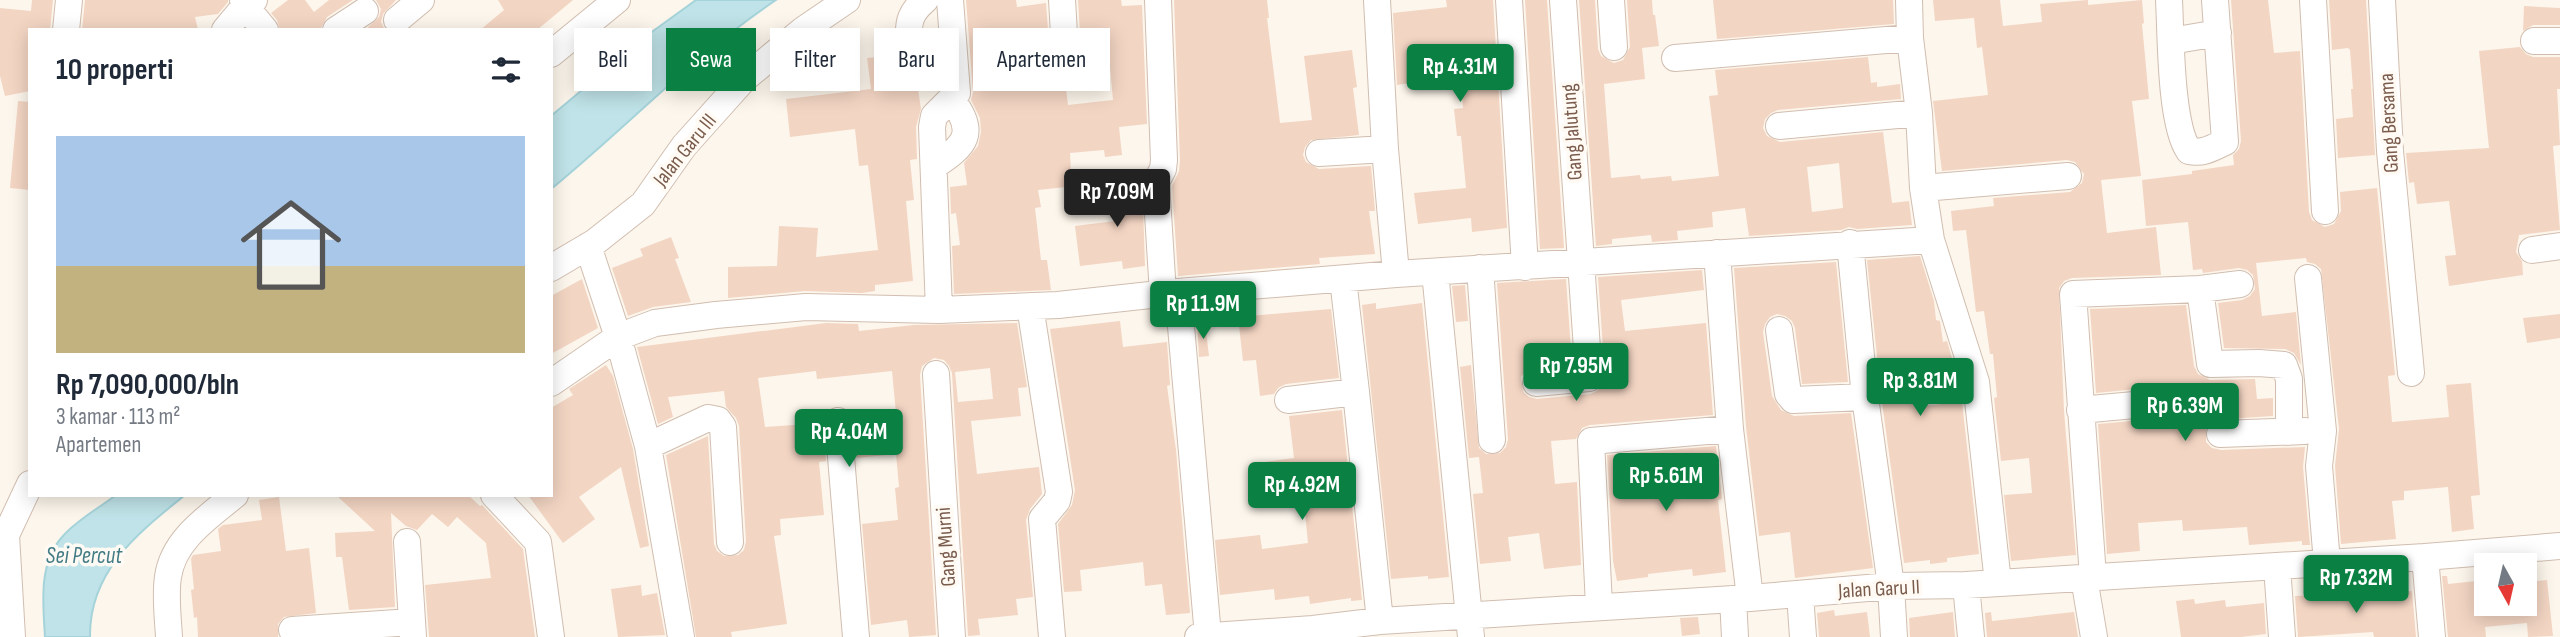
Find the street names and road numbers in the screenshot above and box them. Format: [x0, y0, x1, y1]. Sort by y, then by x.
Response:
street label: Gang Bersama [2374, 73, 2404, 173]
street label: Gang Jalutung [1556, 83, 1588, 181]
street label: Jalan Garu III [648, 109, 722, 192]
street label: Gang Murni [931, 507, 961, 587]
street label: Jalan Garu II [1837, 574, 1920, 604]

